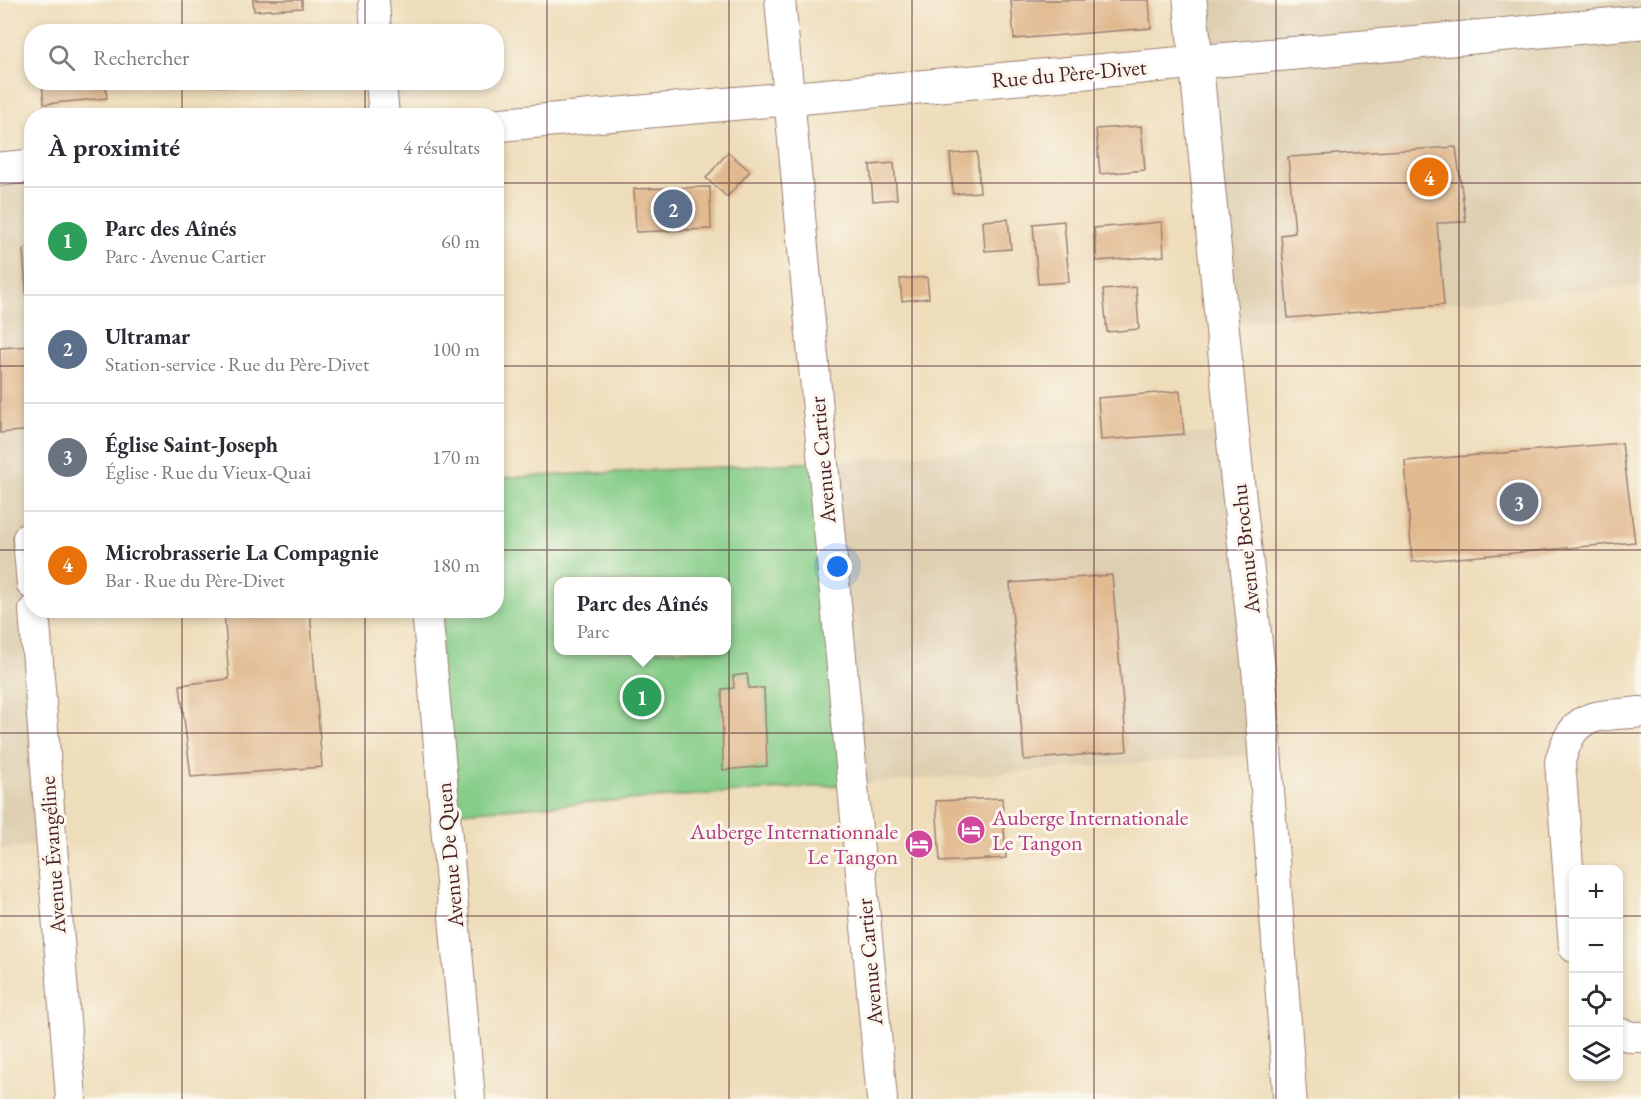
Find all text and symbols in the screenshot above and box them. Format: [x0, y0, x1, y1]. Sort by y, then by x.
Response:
search box [24, 24, 504, 90]
icon: search [45, 41, 78, 74]
text: Rechercher [93, 43, 189, 72]
street label: Rue du Père-Divet [990, 52, 1148, 95]
text: À proximité [48, 130, 180, 164]
text: 4 résultats [403, 134, 480, 160]
pin: 4 [1410, 154, 1448, 200]
pin: 2 [654, 186, 692, 232]
text: Parc des Aînés [105, 214, 237, 243]
text: 1 [62, 228, 73, 254]
text: 60 m [441, 228, 480, 254]
text: Parc · Avenue Cartier [105, 243, 266, 269]
text: Ultramar [105, 322, 190, 351]
text: 2 [62, 336, 73, 362]
text: 100 m [432, 336, 480, 362]
text: Station-service · Rue du Père-Divet [105, 351, 369, 377]
street label: Avenue Cartier [802, 395, 843, 526]
text: Église Saint-Joseph [105, 430, 278, 459]
text: 3 [62, 444, 73, 470]
text: 170 m [432, 444, 480, 470]
text: Église · Rue du Vieux-Quai [105, 459, 311, 485]
pin: 3 [1500, 480, 1538, 524]
street label: Avenue Brochu [1224, 482, 1267, 616]
text: Microbrasserie La Compagnie [105, 538, 379, 567]
text: 4 [62, 552, 73, 578]
text: 180 m [432, 552, 480, 578]
your location [823, 552, 852, 581]
text: Bar · Rue du Père-Divet [105, 567, 285, 593]
popup [554, 577, 731, 655]
text: Parc des Aînés [577, 589, 708, 618]
text: Parc [577, 618, 610, 644]
pin: 1 [622, 674, 662, 720]
street label: Avenue Évangéline [32, 775, 73, 936]
street label: Avenue De Quen [429, 781, 470, 930]
place label: Auberge Internationale Le Tangon [991, 803, 1189, 857]
hotel icon: Auberge Internationale Le Tangon [955, 814, 987, 846]
place label: Auberge Internationnale Le Tangon [689, 817, 898, 871]
hotel icon: Auberge Internationnale Le Tangon [903, 828, 935, 860]
map controls [1569, 865, 1623, 1081]
button: + [1569, 865, 1623, 919]
street label: Avenue Cartier [849, 897, 890, 1028]
button: − [1569, 919, 1623, 973]
button: locate [1569, 973, 1623, 1027]
button: layers [1569, 1027, 1623, 1081]

